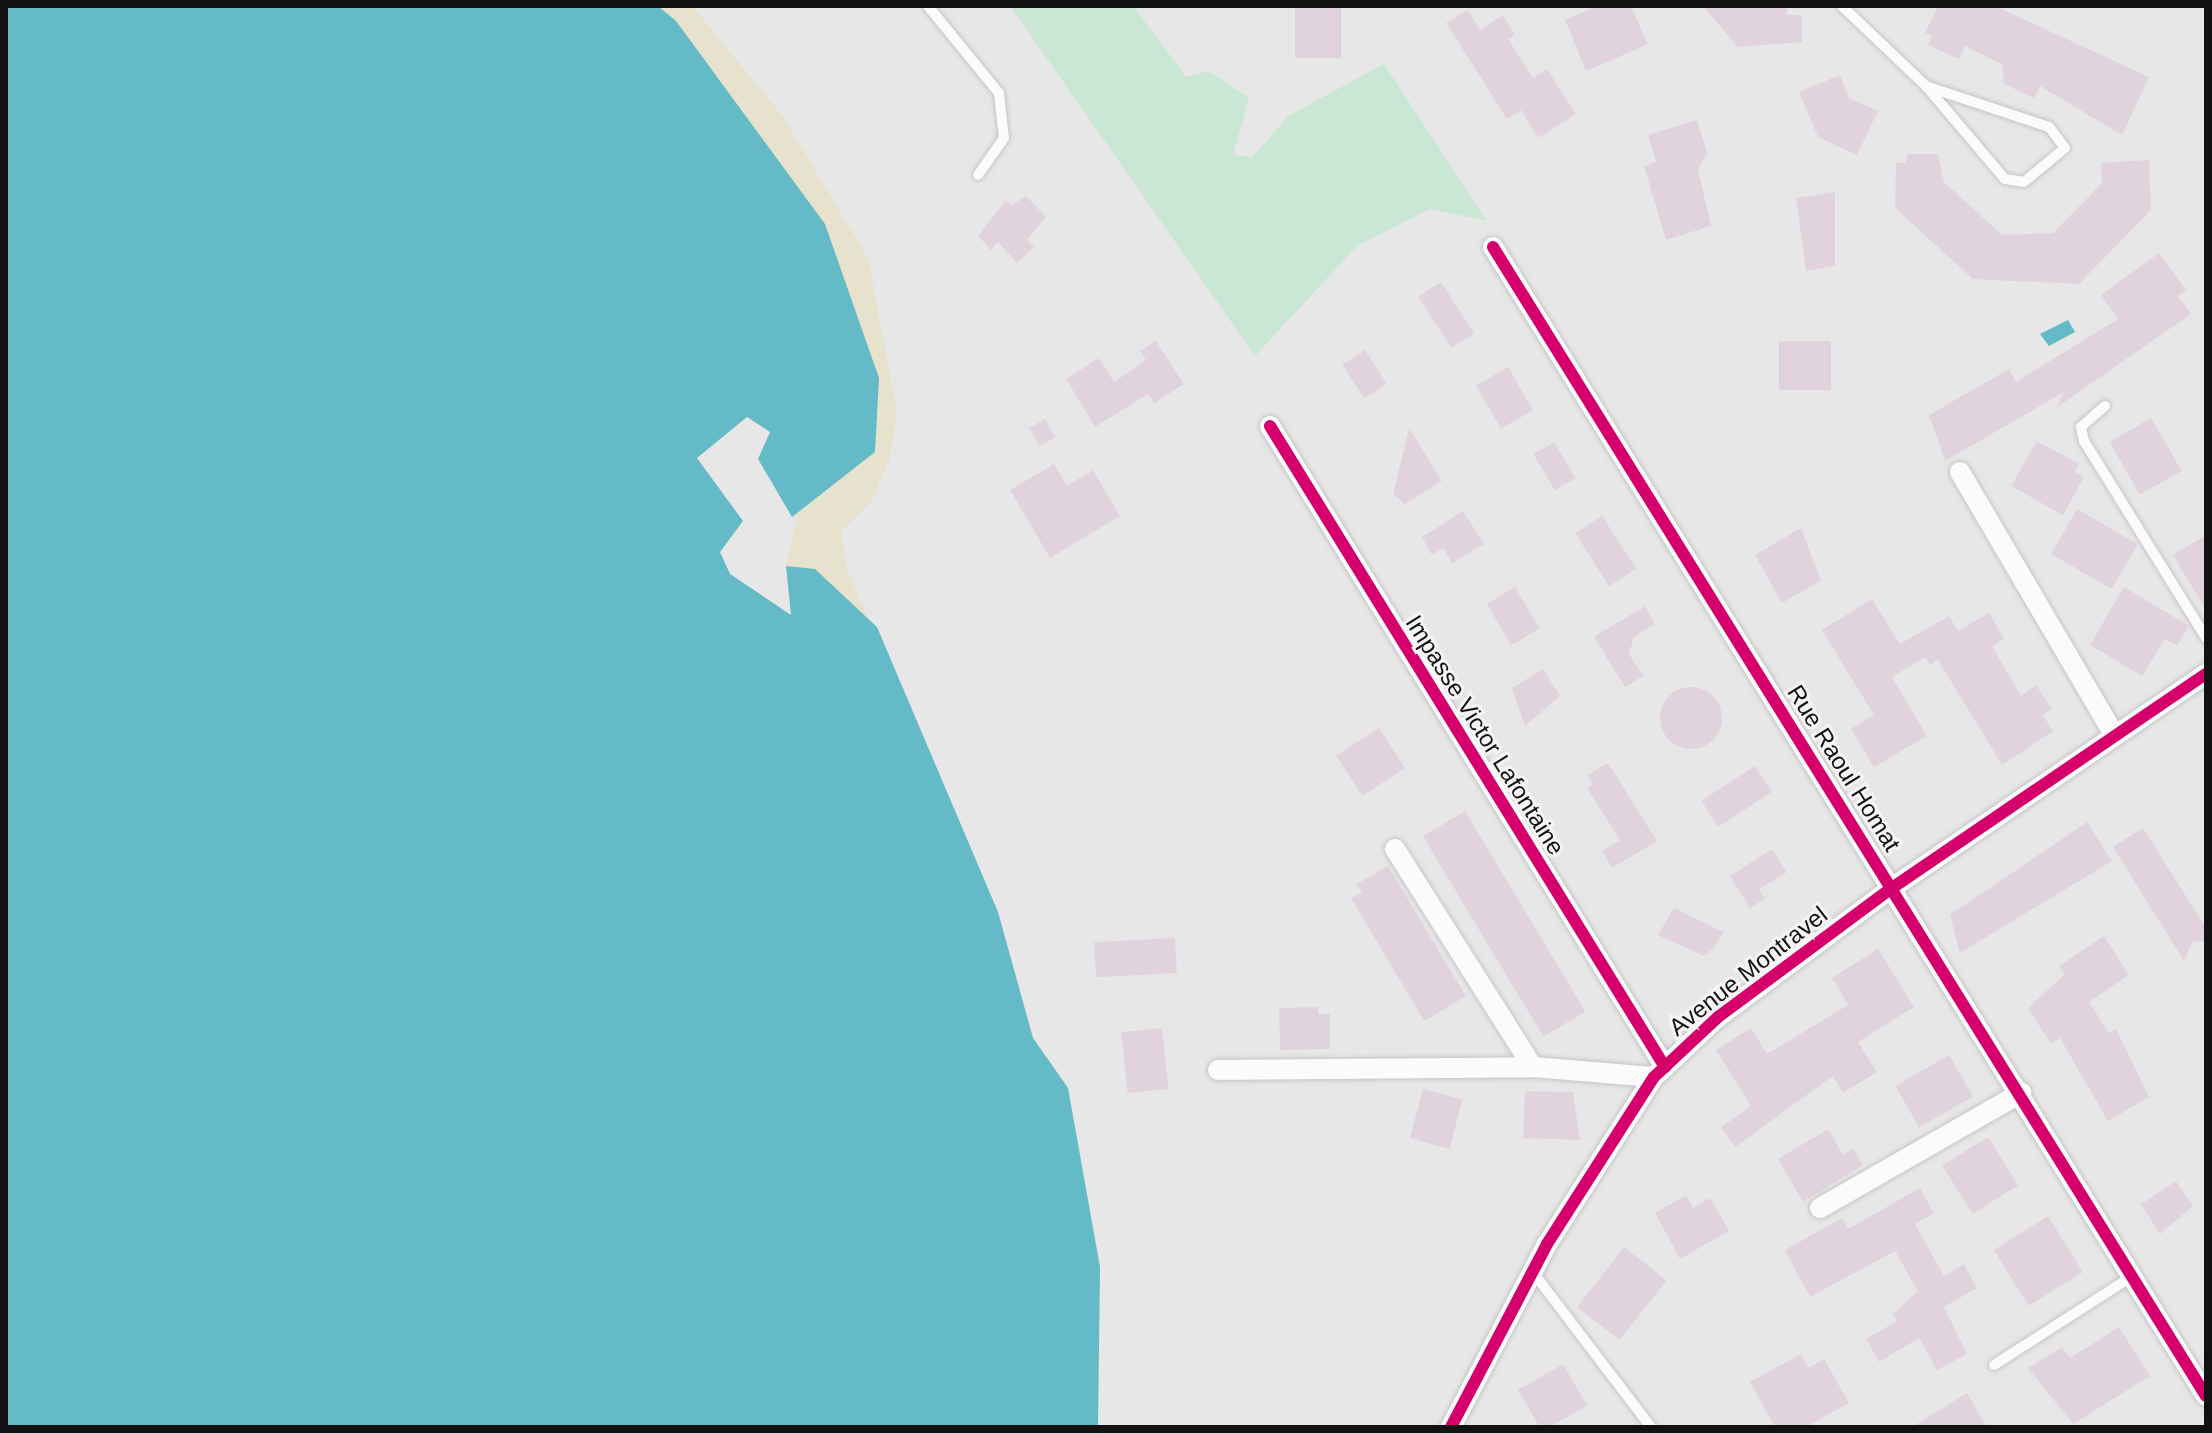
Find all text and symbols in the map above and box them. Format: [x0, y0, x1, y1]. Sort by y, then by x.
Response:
street label: Impasse Victor Lafontaine [1399, 610, 1571, 860]
street label: Rue Raoul Homat [1781, 679, 1907, 857]
street label: Avenue Montravel [1663, 900, 1833, 1042]

